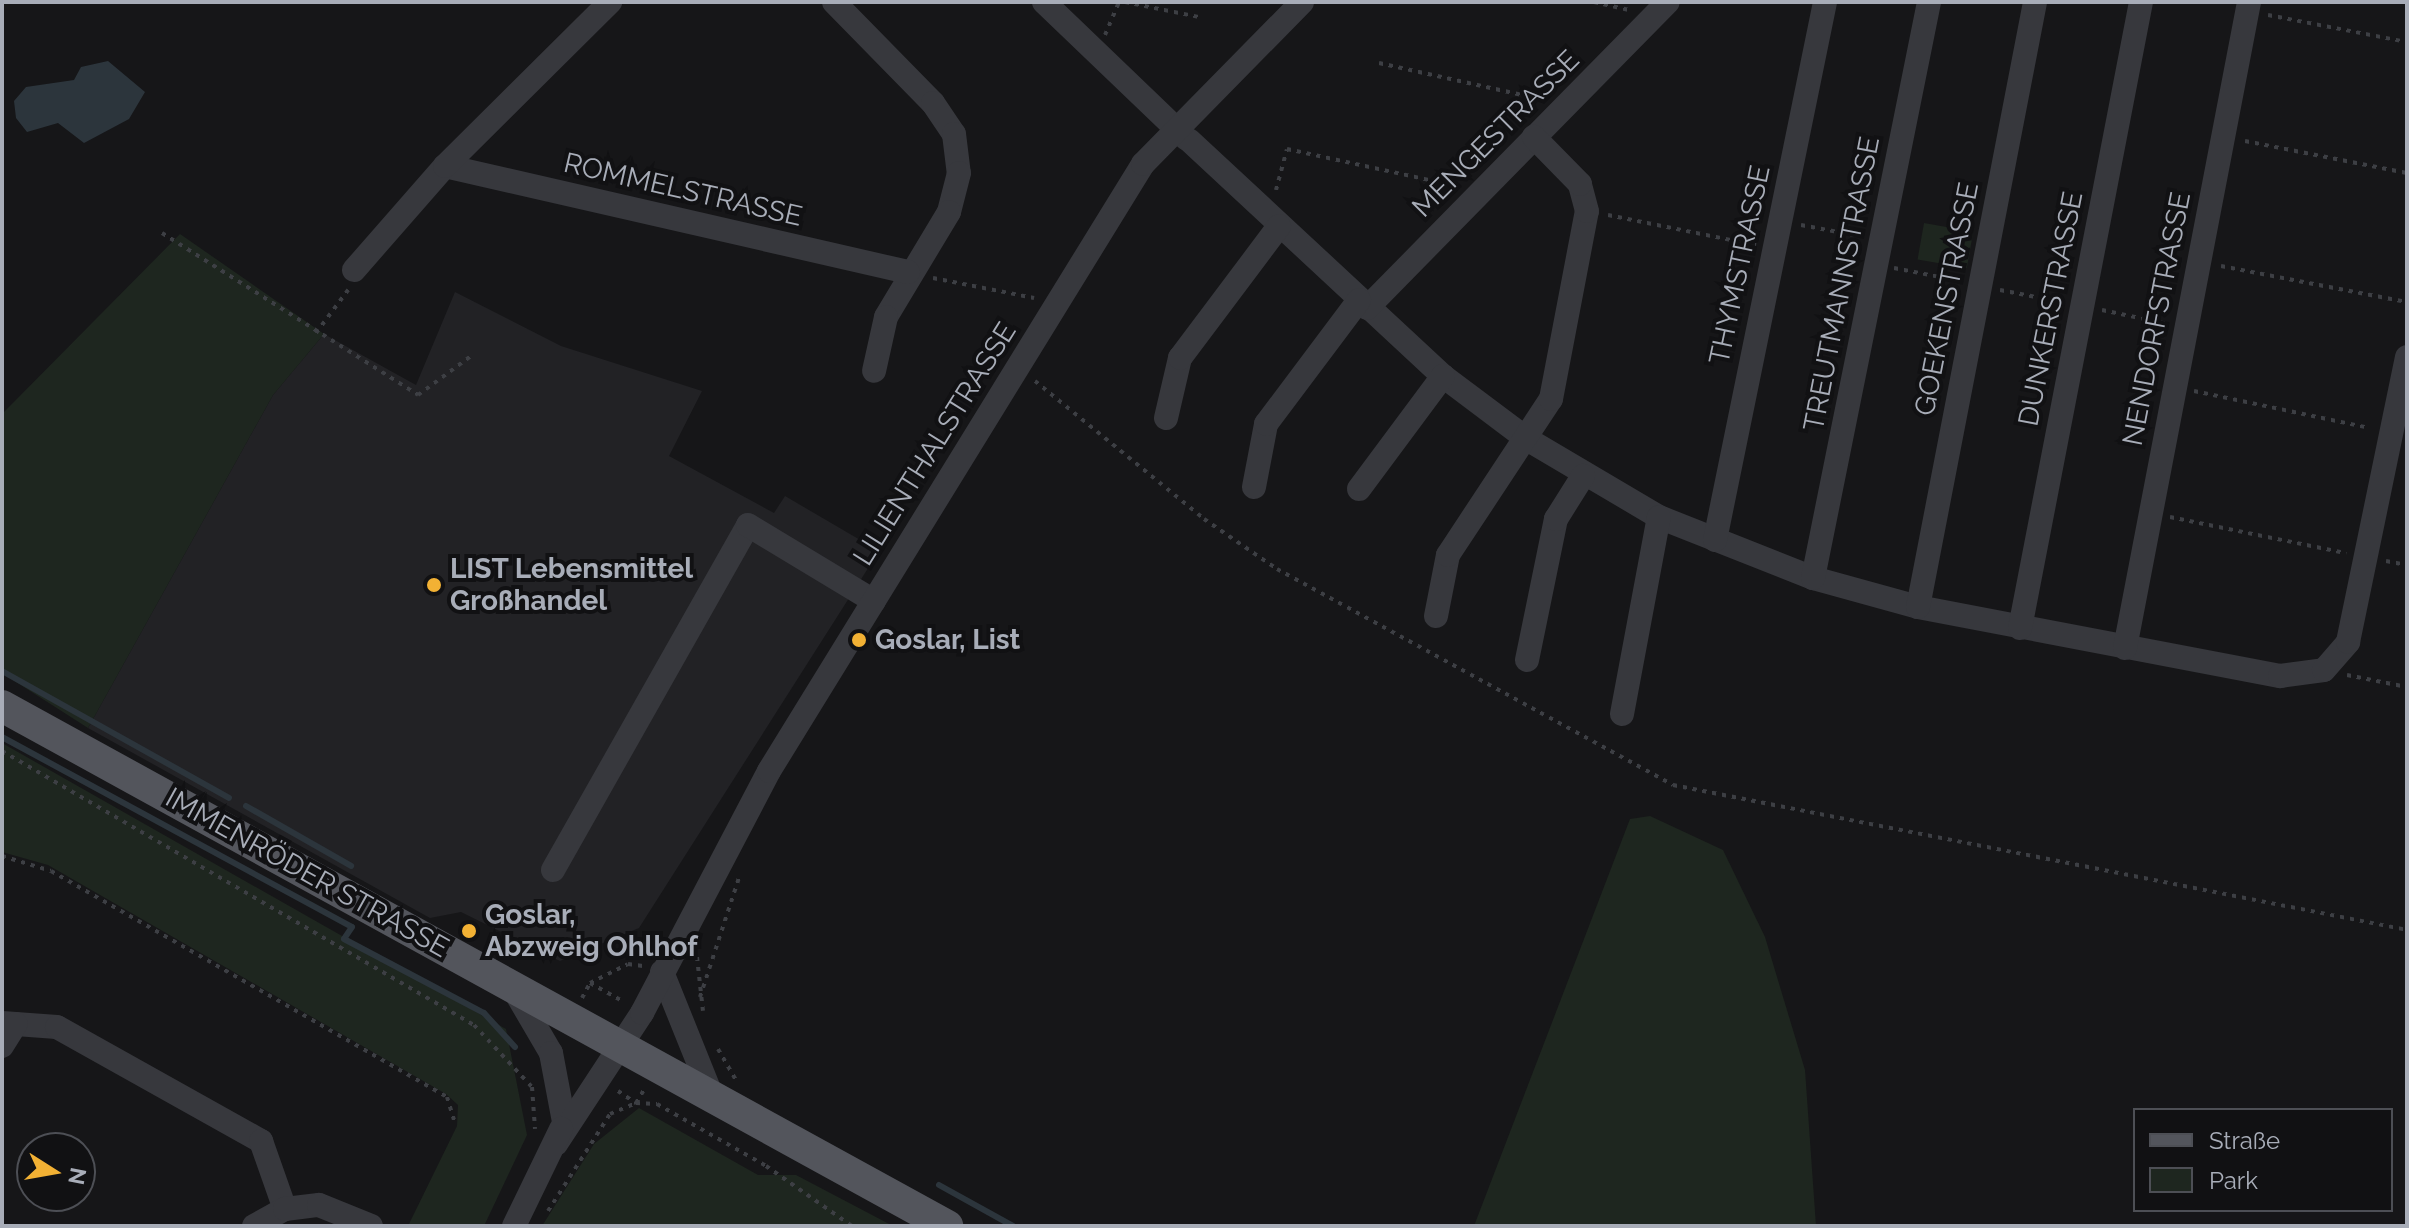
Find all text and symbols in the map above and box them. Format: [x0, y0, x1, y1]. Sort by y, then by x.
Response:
street label: MENGESTRASSE [1406, 44, 1586, 224]
street label: TREUTMANNSTRASSE [1797, 134, 1887, 434]
street label: ROMMELSTRASSE [560, 146, 806, 234]
street label: THYMSTRASSE [1703, 162, 1777, 368]
street label: GOEKENSTRASSE [1908, 180, 1986, 418]
street label: DUNKERSTRASSE [2012, 189, 2090, 429]
street label: NENDORFSTRASSE [2116, 189, 2198, 449]
street label: LILIENTHALSTRASSE [847, 316, 1023, 572]
place label: LIST Lebensmittel Großhandel [450, 552, 694, 618]
marker: LIST Lebensmittel Großhandel [425, 576, 443, 594]
place label: Goslar, List [875, 623, 1020, 657]
marker: Goslar, List [850, 631, 868, 649]
street label: IMMENRÖDER STRASSE [160, 781, 454, 965]
place label: Goslar, Abzweig Ohlhof [485, 898, 698, 964]
marker: Goslar, Abzweig Ohlhof [460, 922, 478, 940]
legend [2133, 1108, 2393, 1212]
text: Straße [2209, 1126, 2280, 1155]
north arrow [16, 1132, 96, 1212]
text: N [63, 1165, 92, 1187]
text: Park [2209, 1166, 2258, 1195]

